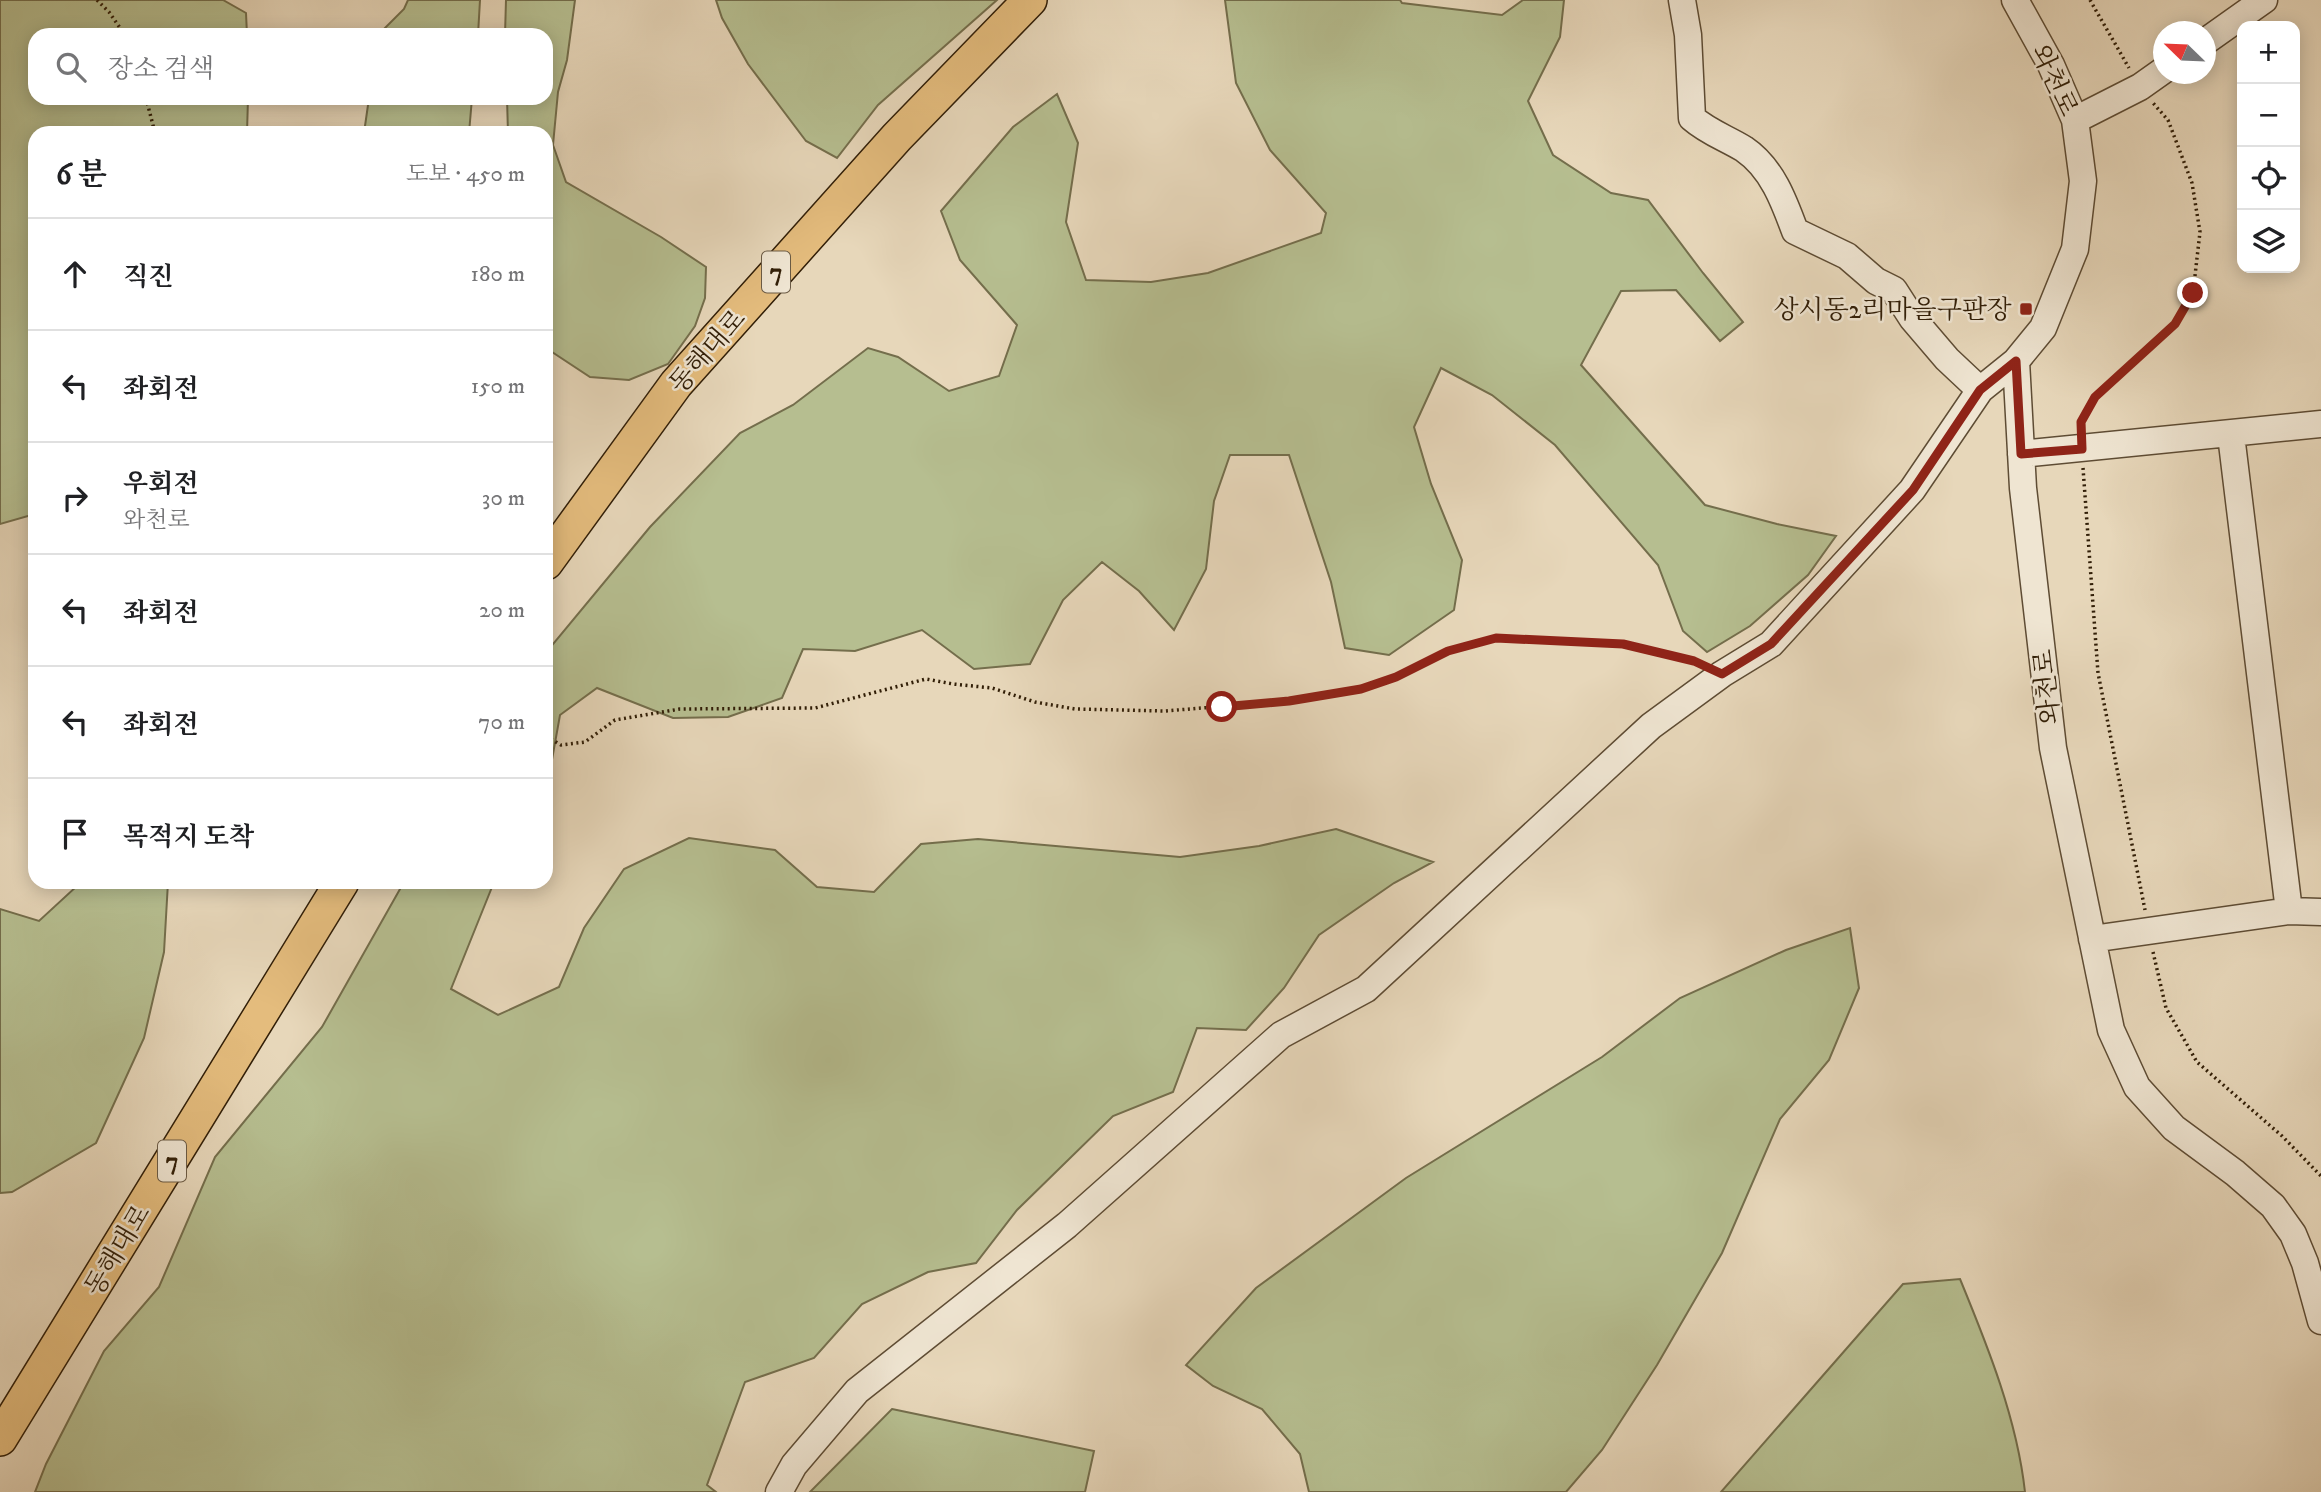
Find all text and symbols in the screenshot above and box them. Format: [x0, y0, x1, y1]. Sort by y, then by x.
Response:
north arrow [2153, 21, 2216, 84]
map controls [2237, 21, 2300, 273]
button: + [2237, 21, 2300, 84]
search box [28, 28, 553, 105]
street label: 와천로 [2023, 40, 2085, 122]
icon: search [52, 48, 90, 86]
text: 장소 검색 [108, 53, 214, 86]
button: − [2237, 84, 2300, 147]
button: locate [2237, 147, 2300, 210]
text: 6 분 [56, 157, 107, 194]
text: 도보 · 450 m [406, 160, 525, 189]
button: layers [2237, 210, 2300, 273]
road number: 7 [762, 251, 790, 292]
icon: ahead [56, 255, 94, 293]
text: 180 m [470, 260, 525, 289]
text: 직진 [123, 261, 173, 294]
route end [2177, 277, 2208, 308]
place label: 상시동2리마을구판장 [1773, 294, 2012, 327]
marker: 상시동2리마을구판장 [2018, 301, 2034, 317]
street label: 동해대로 [663, 303, 754, 401]
icon: left [56, 367, 94, 405]
text: 150 m [471, 372, 525, 401]
text: 좌회전 [123, 373, 198, 406]
text: 우회전 [123, 468, 198, 501]
icon: right [56, 479, 94, 517]
text: 30 m [482, 484, 525, 513]
text: 와천로 [123, 506, 190, 535]
icon: left [56, 591, 94, 629]
text: 20 m [479, 596, 525, 625]
text: 좌회전 [123, 597, 198, 630]
street label: 와천로 [2027, 648, 2068, 726]
route start [1206, 691, 1237, 722]
icon: left [56, 703, 94, 741]
text: 70 m [478, 708, 525, 737]
text: 좌회전 [123, 709, 198, 742]
icon: arrive [56, 815, 94, 853]
text: 목적지 도착 [123, 821, 254, 854]
road number: 7 [158, 1140, 186, 1182]
street label: 동해대로 [78, 1199, 158, 1302]

